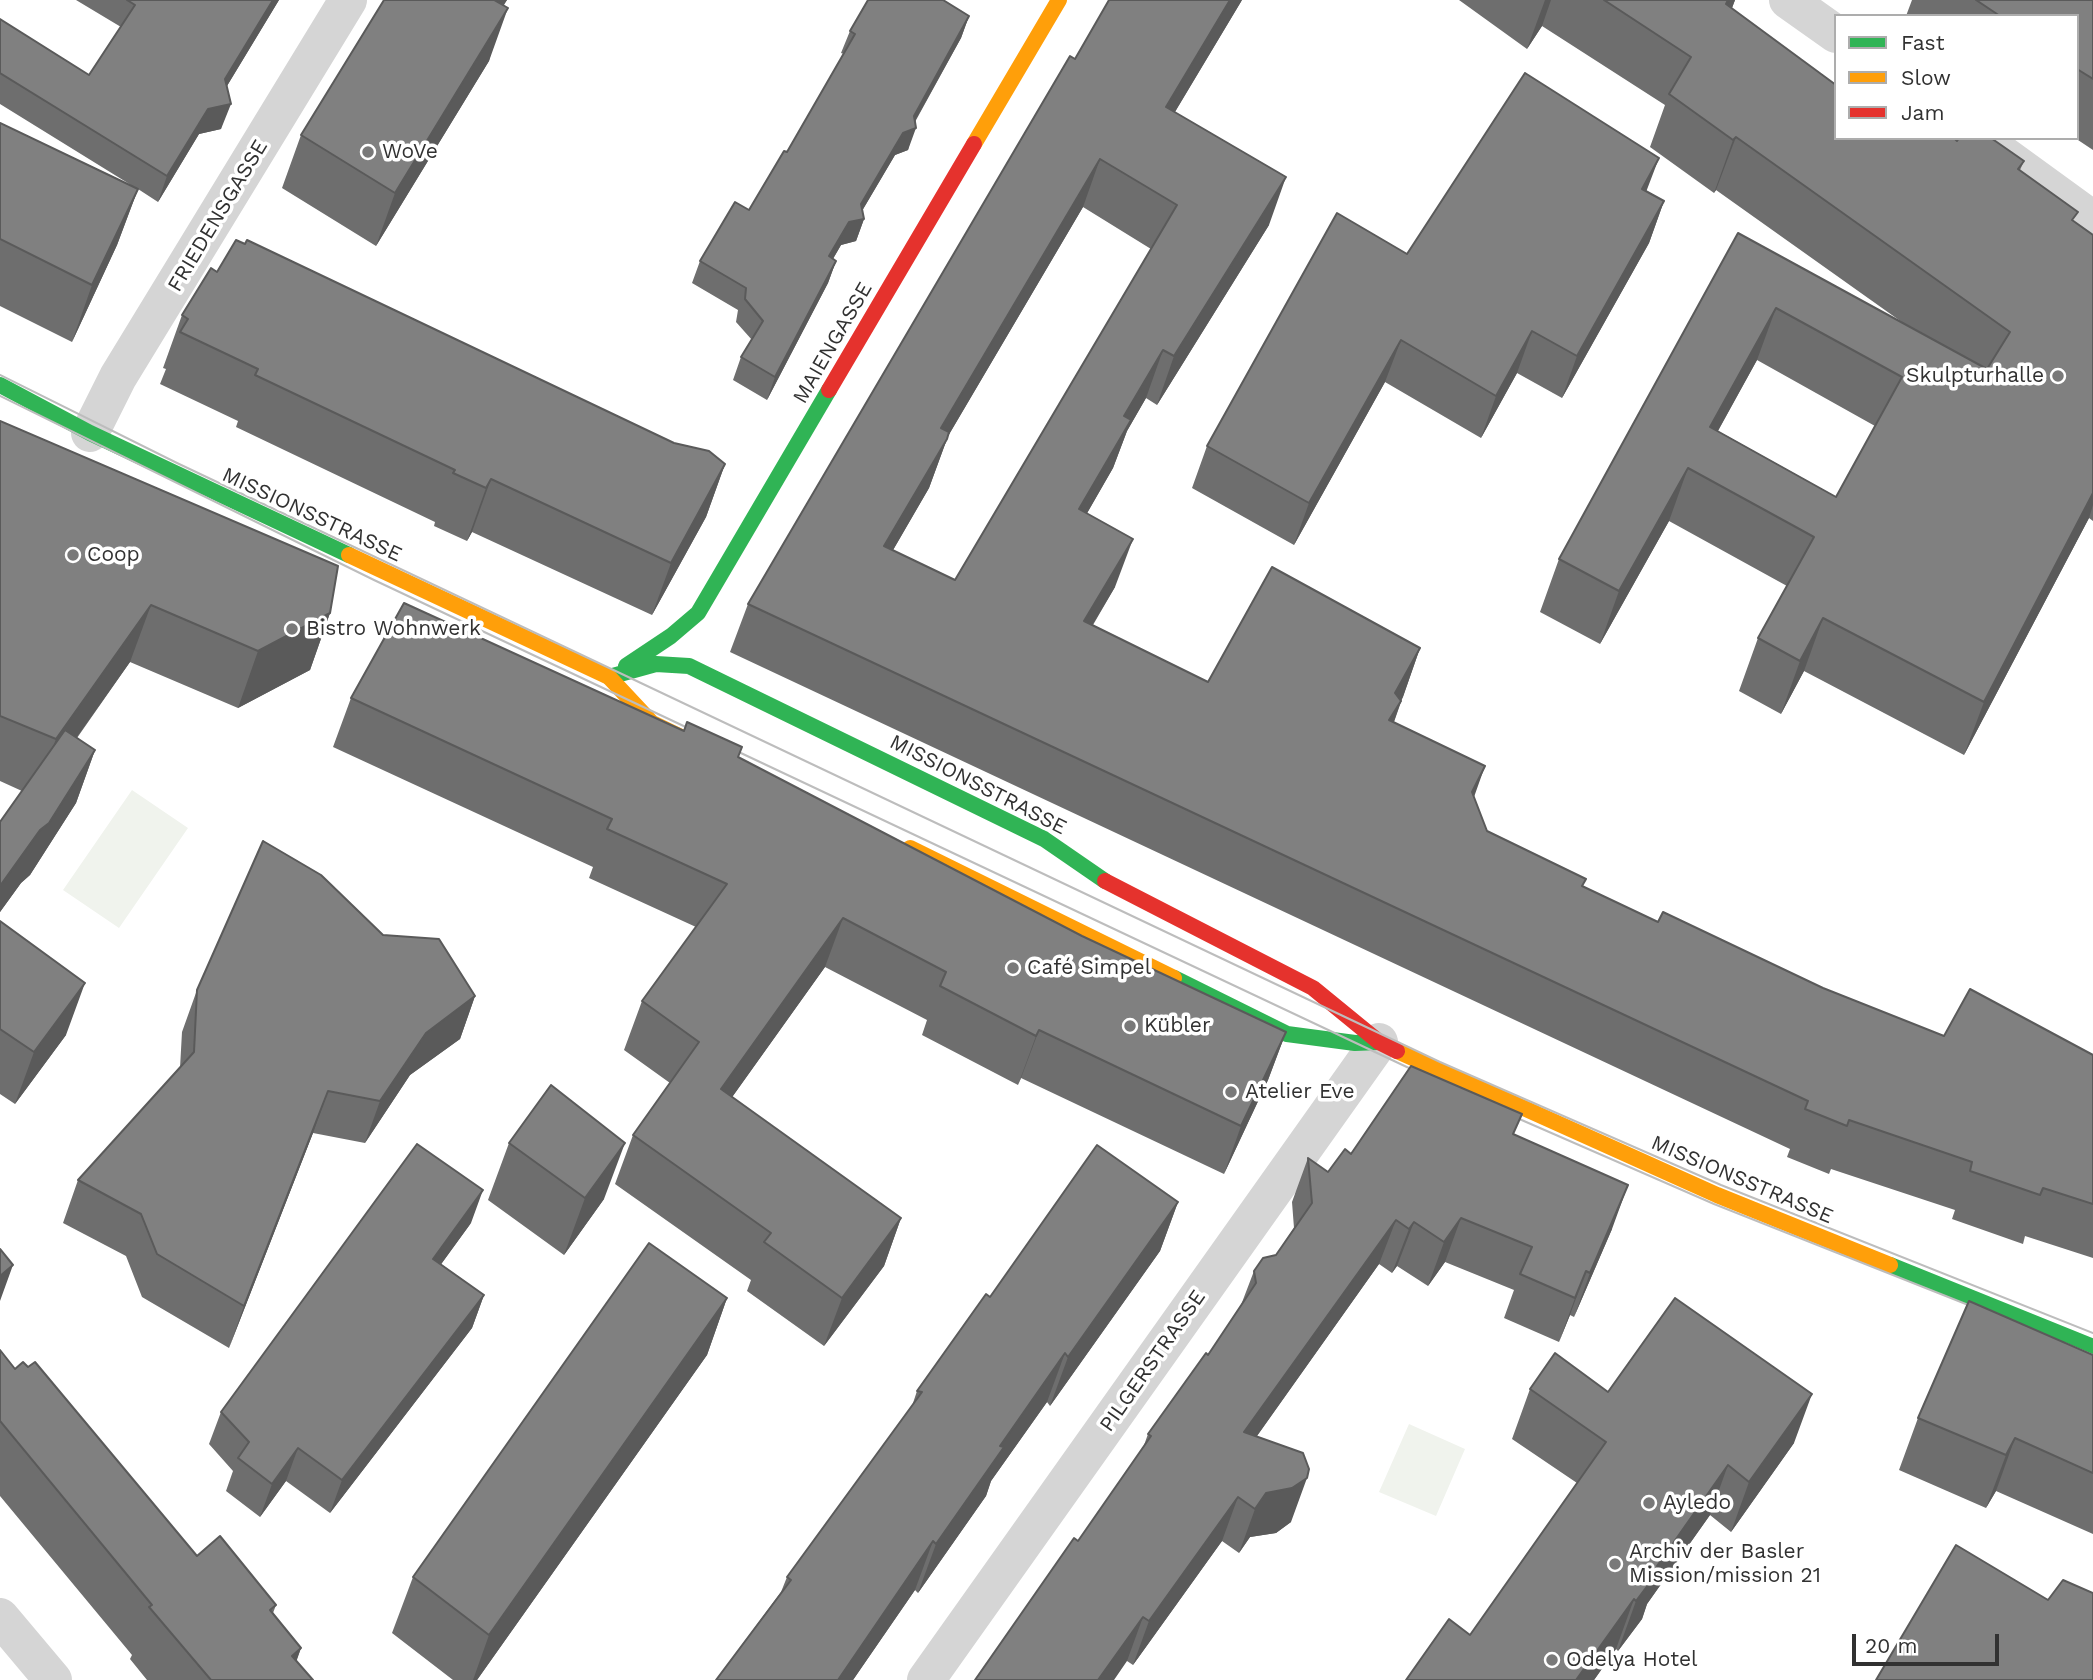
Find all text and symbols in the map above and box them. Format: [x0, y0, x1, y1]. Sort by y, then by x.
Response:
legend [1834, 14, 2079, 140]
text: Fast [1901, 30, 1945, 55]
text: Slow [1901, 65, 1951, 90]
text: Jam [1901, 100, 1944, 125]
street label: FRIEDENSGASSE [163, 135, 273, 297]
place label: WoVe [382, 139, 438, 165]
marker: WoVe [360, 144, 376, 160]
street label: MAIENGASSE [788, 278, 878, 408]
place label: Skulpturhalle [1906, 363, 2044, 389]
marker: Skulpturhalle [2050, 368, 2066, 384]
street label: MISSIONSSTRASSE [218, 462, 406, 568]
place label: Coop [87, 542, 140, 568]
marker: Coop [65, 547, 81, 563]
place label: Bistro Wohnwerk [306, 616, 481, 642]
marker: Bistro Wohnwerk [284, 621, 300, 637]
street label: MISSIONSSTRASSE [885, 729, 1071, 841]
place label: Café Simpel [1027, 955, 1151, 981]
marker: Café Simpel [1005, 960, 1021, 976]
place label: Kübler [1144, 1013, 1210, 1039]
marker: Kübler [1122, 1018, 1138, 1034]
place label: Atelier Eve [1245, 1079, 1355, 1105]
marker: Atelier Eve [1223, 1084, 1239, 1100]
street label: MISSIONSSTRASSE [1647, 1130, 1837, 1230]
street label: PILGERSTRASSE [1095, 1285, 1211, 1437]
place label: Ayledo [1663, 1490, 1731, 1516]
marker: Ayledo [1641, 1495, 1657, 1511]
place label: Archiv der Basler Mission/mission 21 [1629, 1539, 1821, 1589]
marker: Archiv der Basler Mission/mission 21 [1607, 1556, 1623, 1572]
scale bar [1855, 1620, 2002, 1664]
text: 20 m [1865, 1633, 1917, 1658]
place label: Odelya Hotel [1566, 1647, 1698, 1673]
marker: Odelya Hotel [1544, 1652, 1560, 1668]

